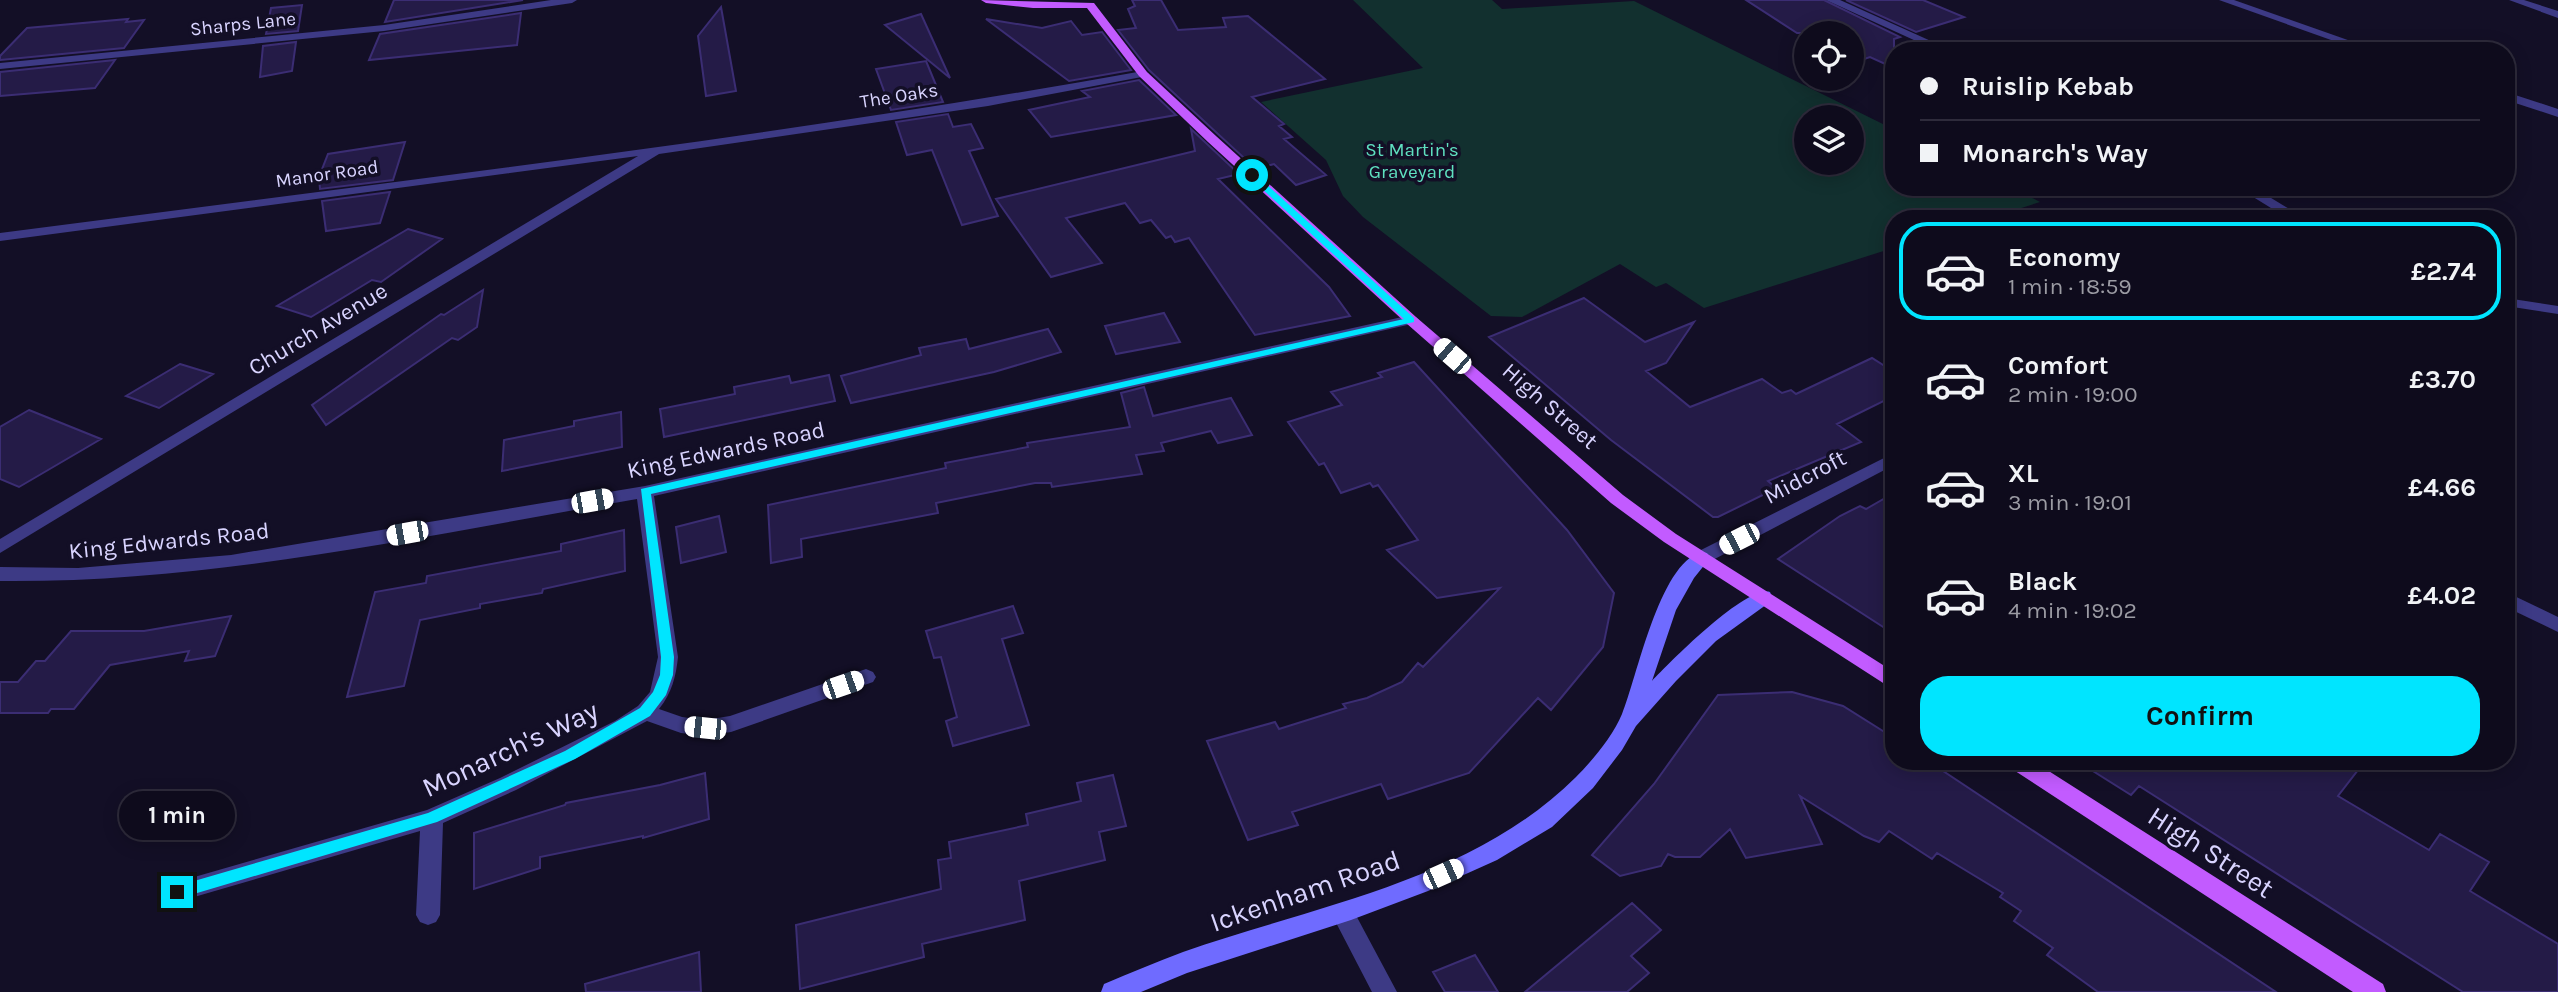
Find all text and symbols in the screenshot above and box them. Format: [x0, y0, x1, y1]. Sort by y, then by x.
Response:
street label: Sharps Lane [189, 7, 297, 41]
map controls [1794, 21, 1864, 175]
button: locate [1794, 21, 1864, 91]
text: Ruislip Kebab [1962, 71, 2134, 102]
street label: The Oaks [858, 79, 940, 113]
button: layers [1794, 105, 1864, 175]
text: Monarch's Way [1962, 138, 2148, 169]
park label: St Martin's Graveyard [1365, 139, 1459, 183]
street label: Manor Road [274, 156, 380, 192]
route start [1236, 159, 1268, 191]
icon: car [1924, 240, 1987, 303]
text: Economy [2008, 242, 2120, 273]
text: £2.74 [2411, 256, 2476, 287]
text: 1 min · 18:59 [2008, 273, 2132, 300]
street label: Church Avenue [244, 277, 392, 381]
car [1430, 334, 1475, 378]
icon: car [1924, 348, 1987, 411]
text: Comfort [2008, 350, 2109, 381]
street label: High Street [1497, 357, 1604, 455]
text: £3.70 [2409, 364, 2476, 395]
text: 2 min · 19:00 [2008, 381, 2138, 408]
street label: King Edwards Road [625, 416, 827, 484]
street label: Midcroft [1759, 444, 1851, 510]
icon: car [1924, 456, 1987, 519]
text: XL [2008, 458, 2039, 489]
text: £4.66 [2408, 472, 2476, 503]
car [570, 487, 615, 515]
text: 3 min · 19:01 [2008, 489, 2132, 516]
street label: King Edwards Road [67, 517, 271, 565]
car [385, 519, 430, 547]
car [1716, 520, 1763, 558]
icon: car [1924, 564, 1987, 627]
text: Black [2008, 566, 2077, 597]
text: £4.02 [2407, 580, 2476, 611]
text: 4 min · 19:02 [2008, 597, 2137, 624]
car [820, 668, 867, 702]
button: Confirm [1920, 676, 2480, 756]
street label: Monarch's Way [417, 694, 603, 804]
car [684, 715, 727, 741]
callout: 1 min [119, 790, 235, 840]
street label: High Street [2142, 799, 2280, 905]
text: 1 min [148, 802, 206, 829]
street label: Ickenham Road [1206, 843, 1404, 939]
car [1420, 856, 1467, 892]
route end [161, 876, 193, 908]

